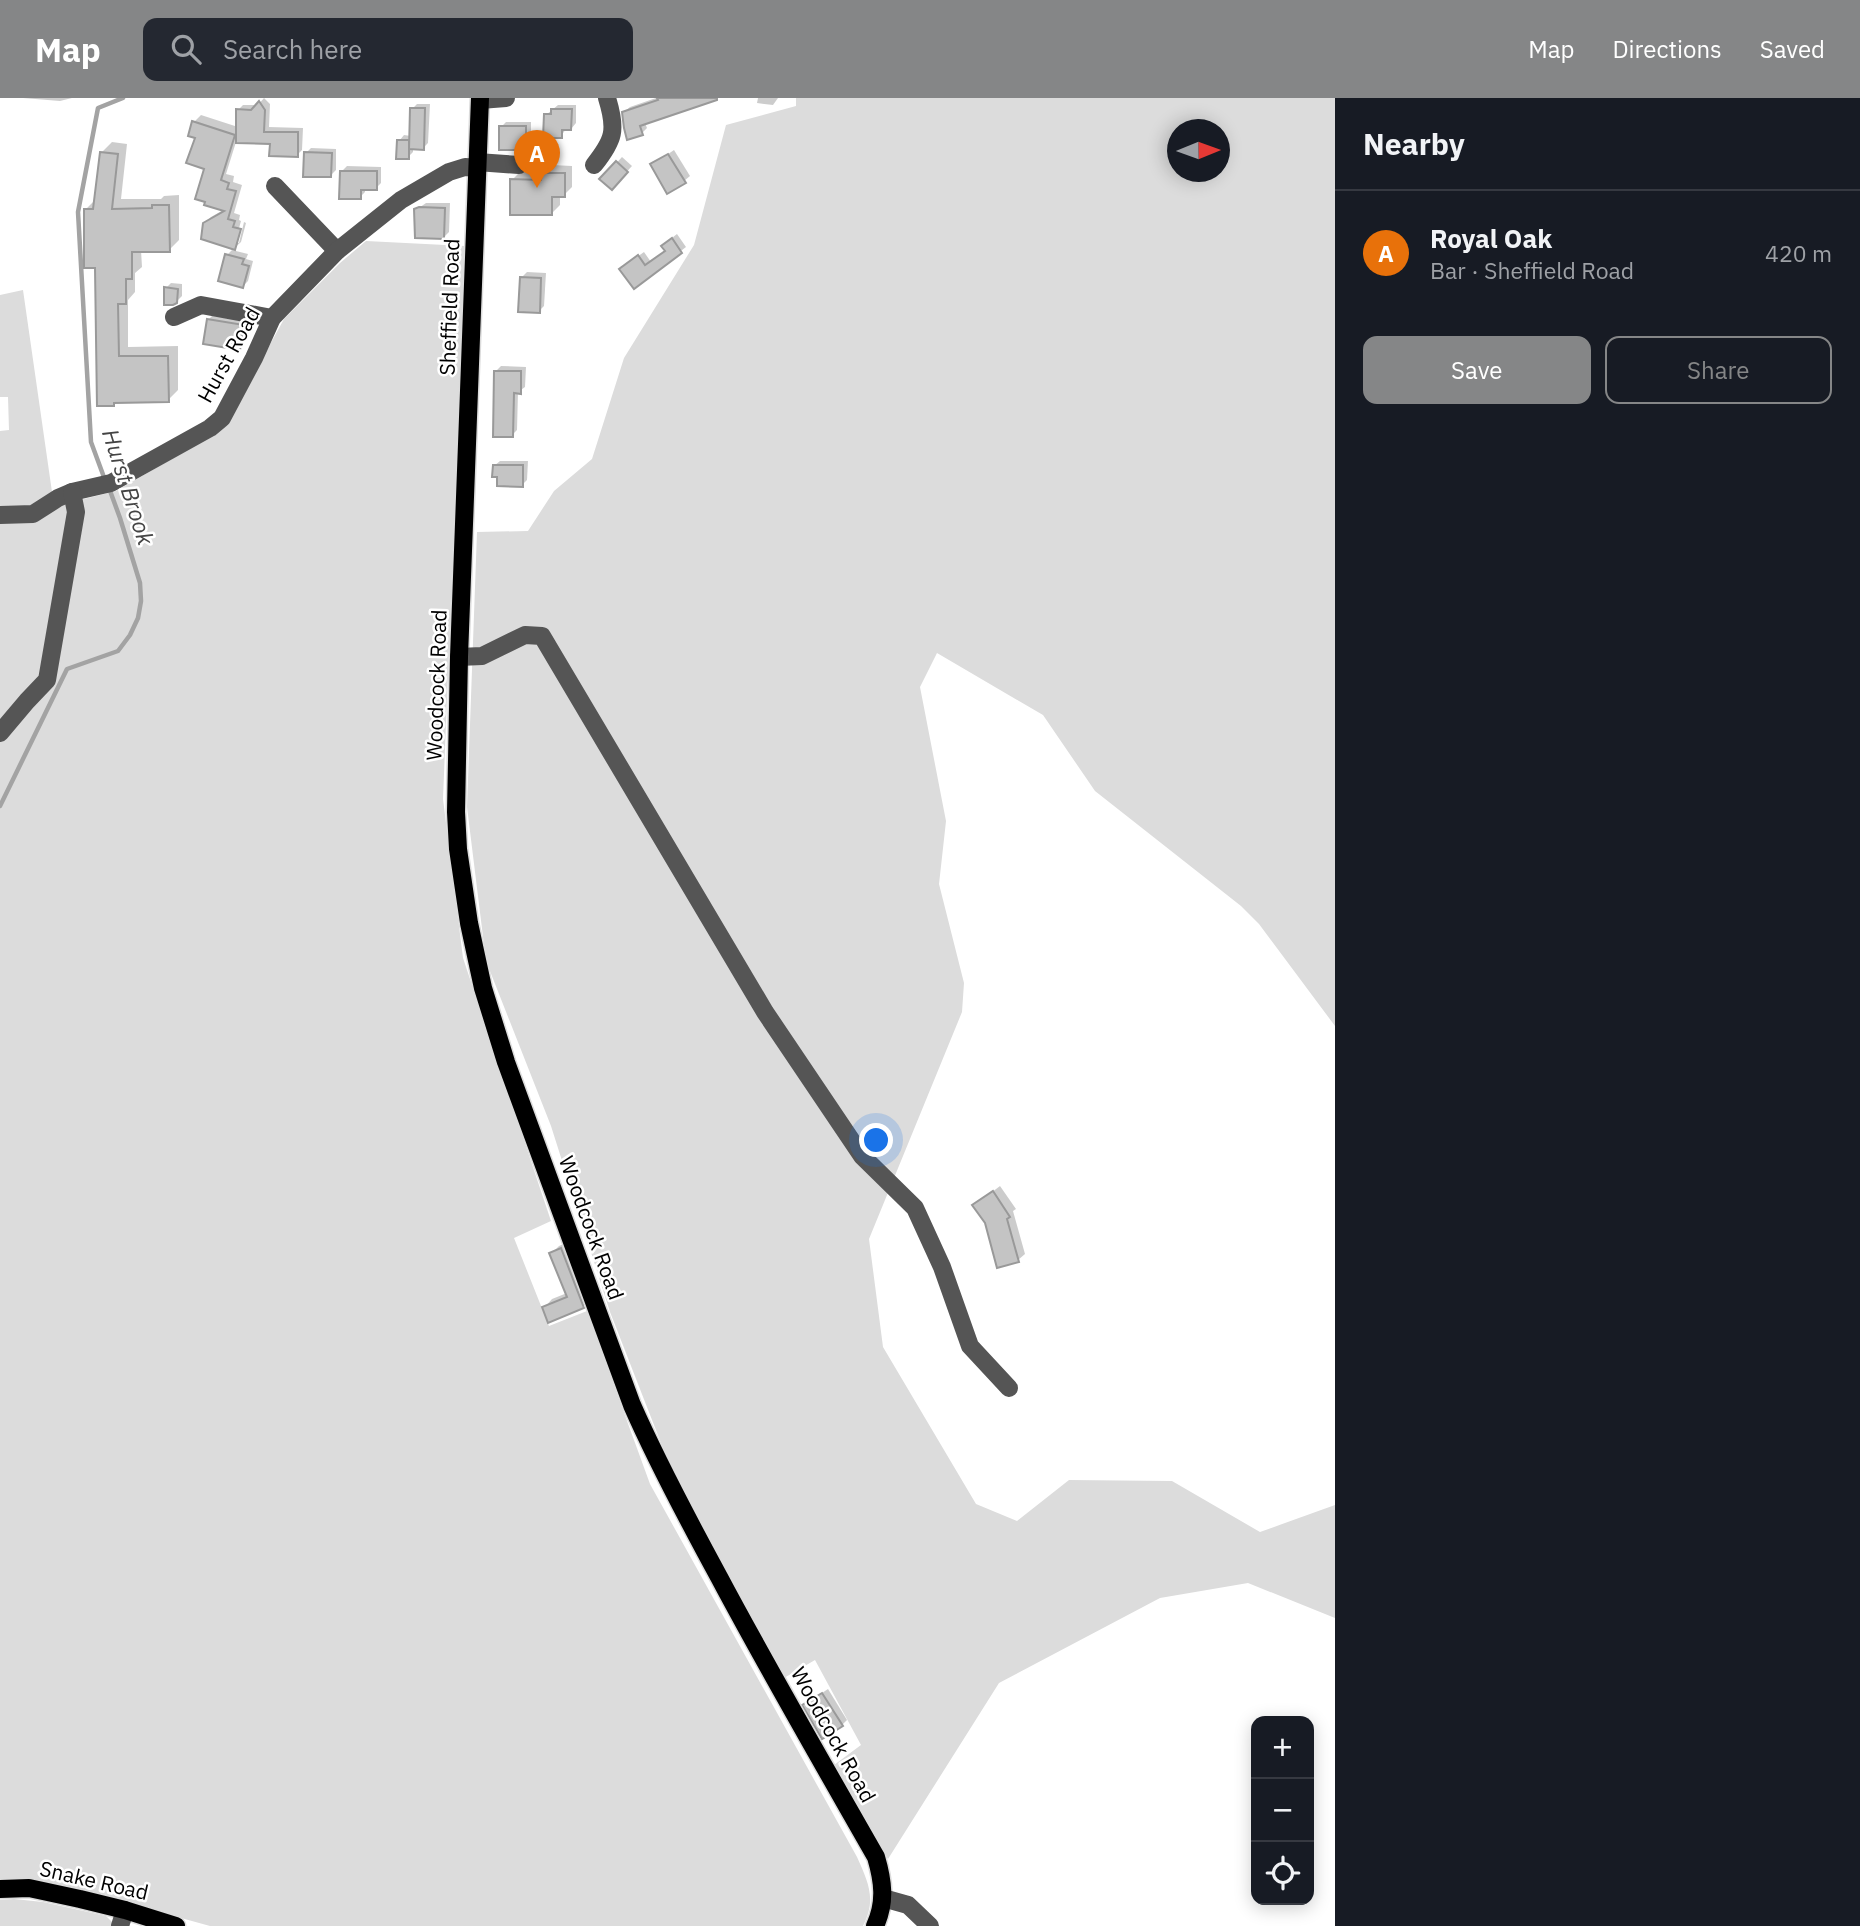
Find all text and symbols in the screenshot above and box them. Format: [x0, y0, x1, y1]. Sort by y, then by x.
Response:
search box [143, 18, 633, 81]
text: Map [35, 28, 101, 71]
icon: search [167, 30, 205, 68]
text: Search here [223, 32, 362, 66]
text: Map [1528, 33, 1574, 65]
text: Directions [1612, 33, 1722, 65]
text: Saved [1760, 33, 1825, 65]
north arrow [1167, 119, 1230, 182]
text: Nearby [1363, 124, 1465, 163]
pin: A [514, 130, 560, 188]
text: Royal Oak [1430, 221, 1552, 255]
street label: Sheffield Road [433, 238, 465, 376]
text: A [1378, 238, 1394, 268]
text: 420 m [1765, 238, 1832, 268]
text: Bar · Sheffield Road [1430, 255, 1634, 285]
street label: Hurst Road [190, 302, 266, 407]
button: Save [1363, 336, 1591, 404]
button: Share [1605, 336, 1832, 404]
water label: Hurst Brook [96, 425, 162, 549]
street label: Woodcock Road [419, 609, 453, 761]
your location [859, 1123, 893, 1157]
street label: Woodcock Road [553, 1152, 631, 1303]
street label: Woodcock Road [785, 1662, 883, 1807]
map controls [1251, 1716, 1314, 1905]
button: + [1251, 1716, 1314, 1779]
button: − [1251, 1779, 1314, 1842]
button: locate [1251, 1842, 1314, 1905]
street label: Snake Road [37, 1854, 151, 1906]

